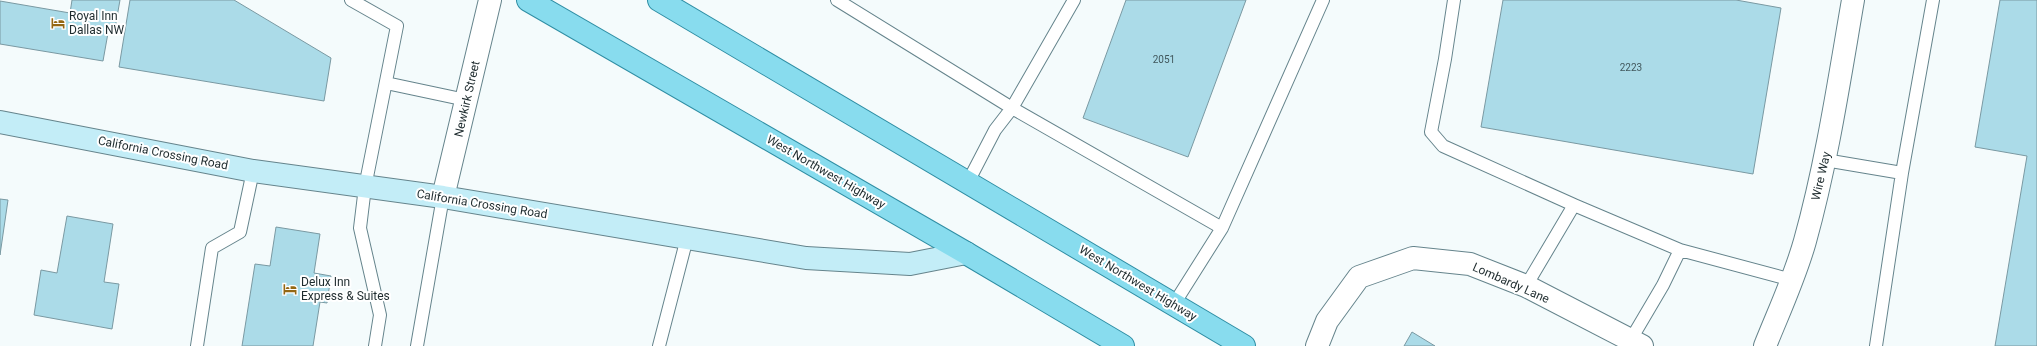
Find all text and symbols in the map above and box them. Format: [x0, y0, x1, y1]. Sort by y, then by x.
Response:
place label: Royal Inn Dallas NW [69, 9, 124, 37]
hotel icon: Royal Inn Dallas NW [50, 15, 66, 31]
house number: 2051 [1153, 54, 1175, 65]
street label: Newkirk Street [451, 59, 483, 138]
house number: 2223 [1620, 62, 1642, 73]
street label: West Northwest Highway [764, 132, 888, 212]
street label: California Crossing Road [97, 134, 229, 172]
street label: Wire Way [1809, 150, 1833, 202]
street label: California Crossing Road [416, 187, 548, 221]
street label: West Northwest Highway [1077, 242, 1200, 324]
street label: Lombardy Lane [1470, 260, 1552, 306]
place label: Delux Inn Express & Suites [301, 275, 390, 303]
hotel icon: Delux Inn Express & Suites [282, 281, 298, 297]

